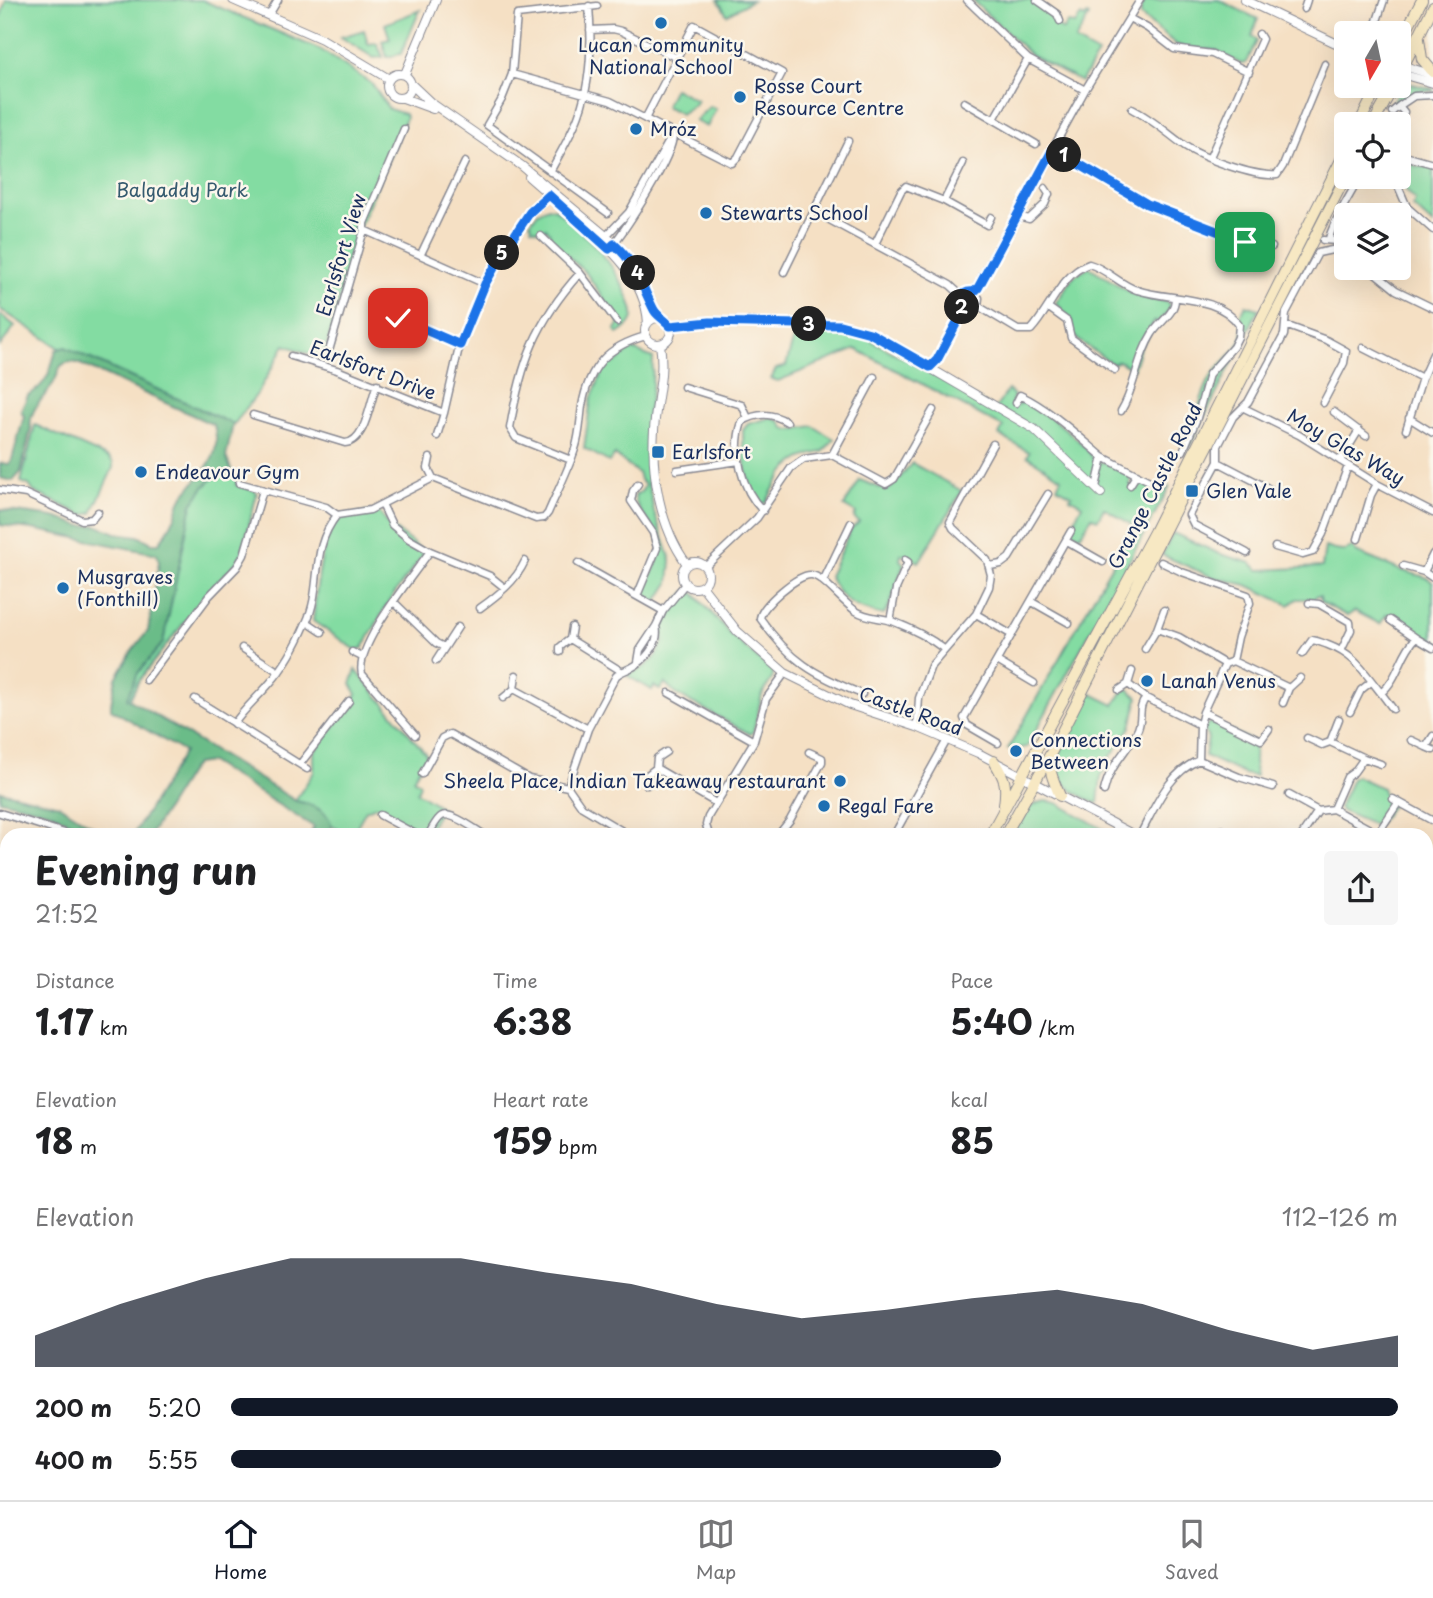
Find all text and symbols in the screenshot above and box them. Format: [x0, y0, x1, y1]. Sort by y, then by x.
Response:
marker: Lucan Community National School [653, 15, 669, 31]
north arrow [1334, 21, 1410, 98]
map controls [1334, 21, 1411, 280]
place label: Lucan Community National School [578, 30, 744, 80]
place label: Rosse Court Resource Centre [754, 71, 904, 121]
marker: Rosse Court Resource Centre [732, 89, 748, 105]
button: locate [1334, 112, 1411, 189]
place label: Mróz [650, 114, 696, 142]
marker: Mróz [628, 121, 644, 137]
pin: 1 [1046, 138, 1082, 172]
text: 1 [1059, 140, 1068, 168]
park label: Balgaddy Park [116, 175, 249, 203]
street label: Earlsfort View [308, 190, 372, 319]
place label: Stewarts School [720, 198, 869, 226]
button: layers [1334, 203, 1411, 280]
marker: Stewarts School [698, 205, 714, 221]
pin [1215, 212, 1275, 272]
icon: arrive [1226, 223, 1264, 261]
pin: 5 [484, 236, 520, 270]
text: 5 [495, 238, 508, 266]
pin: 4 [620, 256, 656, 290]
text: 4 [631, 258, 644, 286]
pin [368, 288, 428, 348]
pin: 2 [944, 290, 979, 324]
text: 2 [955, 292, 968, 320]
icon: check [379, 299, 417, 337]
pin: 3 [792, 306, 826, 342]
text: 3 [802, 309, 815, 337]
street label: Earlsfort Drive [306, 332, 440, 406]
street label: Grange Castle Road [1100, 397, 1208, 574]
street label: Moy Glas Way [1282, 401, 1411, 491]
place label: Earlsfort [672, 437, 751, 465]
marker: Earlsfort [650, 444, 666, 460]
place label: Endeavour Gym [155, 457, 300, 485]
marker: Endeavour Gym [133, 464, 149, 480]
place label: Glen Vale [1206, 476, 1292, 504]
marker: Glen Vale [1184, 483, 1200, 499]
place label: Musgraves (Fonthill) [77, 562, 173, 612]
marker: Musgraves (Fonthill) [55, 580, 71, 596]
place label: Lanah Venus [1161, 666, 1276, 694]
marker: Lanah Venus [1139, 673, 1155, 689]
street label: Castle Road [856, 678, 967, 742]
place label: Connections Between [1030, 725, 1142, 775]
marker: Connections Between [1008, 743, 1024, 759]
place label: Sheela Place, Indian Takeaway restaurant [443, 766, 826, 794]
marker: Sheela Place, Indian Takeaway restaurant [832, 773, 848, 789]
place label: Regal Fare [838, 791, 934, 819]
marker: Regal Fare [816, 798, 832, 814]
text: Evening run [35, 841, 257, 898]
button: share [1324, 851, 1398, 925]
text: 21:52 [35, 896, 99, 931]
text: Distance [35, 966, 115, 994]
text: Time [493, 966, 538, 994]
text: Pace [950, 966, 993, 994]
text: 1.17 [35, 994, 93, 1047]
text: 6:38 [493, 994, 572, 1047]
text: 5:40 [950, 994, 1033, 1047]
text: km [93, 1013, 128, 1041]
text: /km [1033, 1013, 1075, 1041]
text: Elevation [35, 1085, 117, 1113]
text: Heart rate [493, 1085, 589, 1113]
text: kcal [950, 1085, 988, 1113]
text: 18 [35, 1113, 74, 1166]
text: 159 [493, 1113, 552, 1166]
text: 85 [950, 1113, 994, 1166]
text: m [74, 1132, 97, 1160]
text: bpm [552, 1132, 598, 1160]
text: Elevation [35, 1199, 134, 1234]
text: 112–126 m [1282, 1199, 1398, 1234]
text: 200 m [35, 1390, 112, 1425]
text: 5:20 [147, 1390, 201, 1425]
text: 400 m [35, 1442, 113, 1477]
text: 5:55 [147, 1442, 198, 1477]
tab: Home [214, 1515, 267, 1585]
tab: Map [696, 1515, 736, 1585]
tab: Saved [1165, 1515, 1219, 1585]

